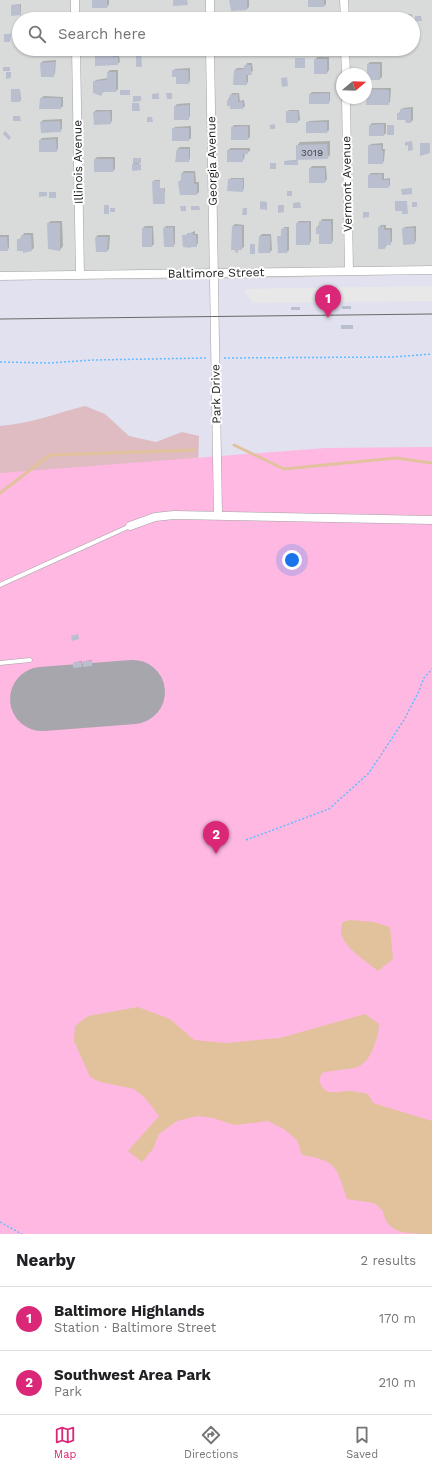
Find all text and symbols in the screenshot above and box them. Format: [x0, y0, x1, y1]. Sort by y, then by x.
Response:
search box [12, 12, 420, 56]
icon: search [26, 23, 48, 45]
text: Search here [58, 25, 146, 43]
north arrow [336, 68, 372, 104]
street label: Georgia Avenue [204, 116, 220, 206]
street label: Illinois Avenue [70, 120, 86, 204]
street label: Vermont Avenue [339, 136, 355, 232]
house number: 3019 [301, 147, 323, 158]
street label: Baltimore Street [168, 265, 264, 281]
pin: 1 [315, 285, 341, 318]
street label: Park Drive [208, 364, 224, 424]
your location [282, 550, 302, 570]
pin: 2 [203, 821, 229, 854]
text: Nearby [16, 1250, 75, 1270]
text: 2 results [361, 1253, 416, 1268]
text: Baltimore Highlands [54, 1302, 205, 1320]
text: 1 [26, 1311, 32, 1326]
text: 170 m [379, 1311, 416, 1326]
text: Station · Baltimore Street [54, 1320, 216, 1335]
text: Southwest Area Park [54, 1366, 211, 1384]
text: 2 [25, 1375, 33, 1390]
text: 210 m [378, 1375, 416, 1390]
text: Park [54, 1384, 82, 1399]
tab: Map [54, 1424, 76, 1461]
tab: Directions [184, 1424, 238, 1461]
tab: Saved [346, 1424, 378, 1461]

